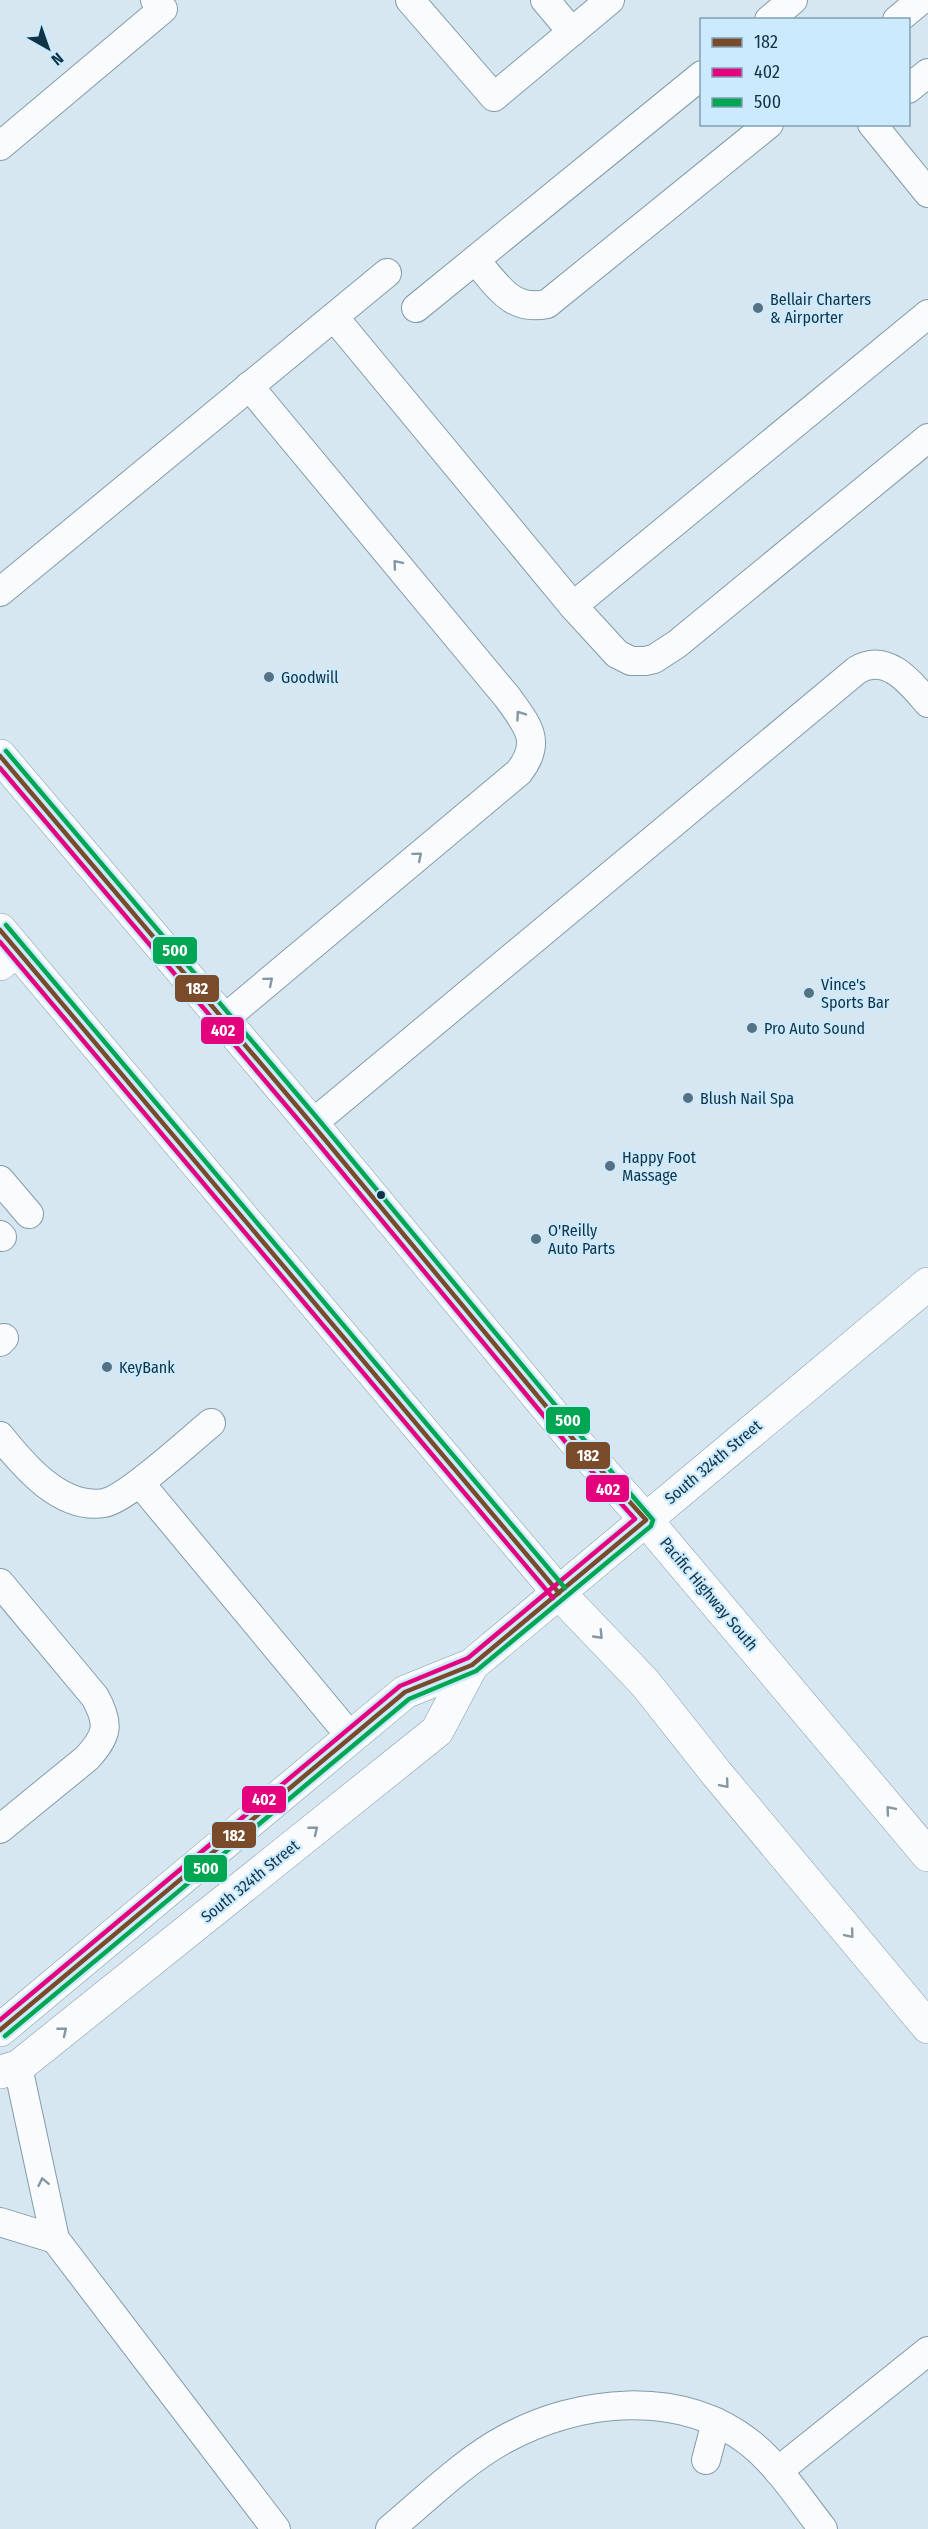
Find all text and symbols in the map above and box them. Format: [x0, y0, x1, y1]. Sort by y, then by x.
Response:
north arrow [18, 18, 78, 78]
legend [700, 18, 910, 126]
text: 182 [754, 31, 778, 53]
text: N [48, 49, 67, 69]
text: 402 [754, 61, 780, 83]
text: 500 [754, 91, 781, 113]
place label: Bellair Charters & Airporter [770, 290, 871, 327]
marker: Bellair Charters & Airporter [751, 301, 765, 315]
one-way arrow [393, 560, 404, 571]
place label: Goodwill [281, 668, 339, 687]
marker: Goodwill [262, 670, 276, 684]
one-way arrow [516, 710, 527, 721]
one-way arrow [411, 853, 422, 864]
line badge: 500 [152, 936, 198, 965]
text: 500 [162, 941, 188, 960]
line badge: 182 [174, 974, 220, 1003]
place label: Vince's Sports Bar [821, 975, 890, 1012]
one-way arrow [262, 978, 273, 989]
text: 182 [186, 979, 209, 998]
marker: Vince's Sports Bar [802, 986, 816, 1000]
line badge: 402 [200, 1016, 245, 1045]
place label: Pro Auto Sound [764, 1019, 865, 1038]
text: 402 [211, 1021, 236, 1040]
marker: Pro Auto Sound [745, 1021, 759, 1035]
place label: Blush Nail Spa [700, 1089, 794, 1108]
marker: Blush Nail Spa [681, 1091, 695, 1105]
place label: Happy Foot Massage [622, 1148, 697, 1185]
marker: Happy Foot Massage [603, 1159, 617, 1173]
unlabelled marker [375, 1189, 387, 1201]
place label: O'Reilly Auto Parts [548, 1221, 615, 1258]
marker: O'Reilly Auto Parts [529, 1232, 543, 1246]
place label: KeyBank [119, 1358, 175, 1377]
marker: KeyBank [100, 1360, 114, 1374]
line badge: 500 [545, 1406, 591, 1435]
text: 500 [555, 1411, 581, 1430]
street label: South 324th Street [661, 1416, 766, 1508]
line badge: 182 [565, 1441, 611, 1470]
text: 182 [577, 1446, 600, 1465]
line badge: 402 [585, 1474, 630, 1503]
text: 402 [596, 1480, 621, 1499]
street label: Pacific Highway South [656, 1533, 762, 1655]
one-way arrow [592, 1629, 603, 1639]
one-way arrow [718, 1777, 729, 1788]
line badge: 402 [241, 1785, 287, 1814]
text: 402 [252, 1790, 277, 1809]
one-way arrow [887, 1806, 898, 1817]
line badge: 182 [211, 1821, 257, 1849]
text: 182 [223, 1826, 246, 1845]
one-way arrow [307, 1827, 318, 1838]
street label: South 324th Street [197, 1835, 303, 1926]
line badge: 500 [183, 1854, 228, 1883]
text: 500 [193, 1859, 219, 1878]
one-way arrow [843, 1927, 854, 1938]
one-way arrow [56, 2027, 67, 2038]
one-way arrow [37, 2177, 50, 2187]

